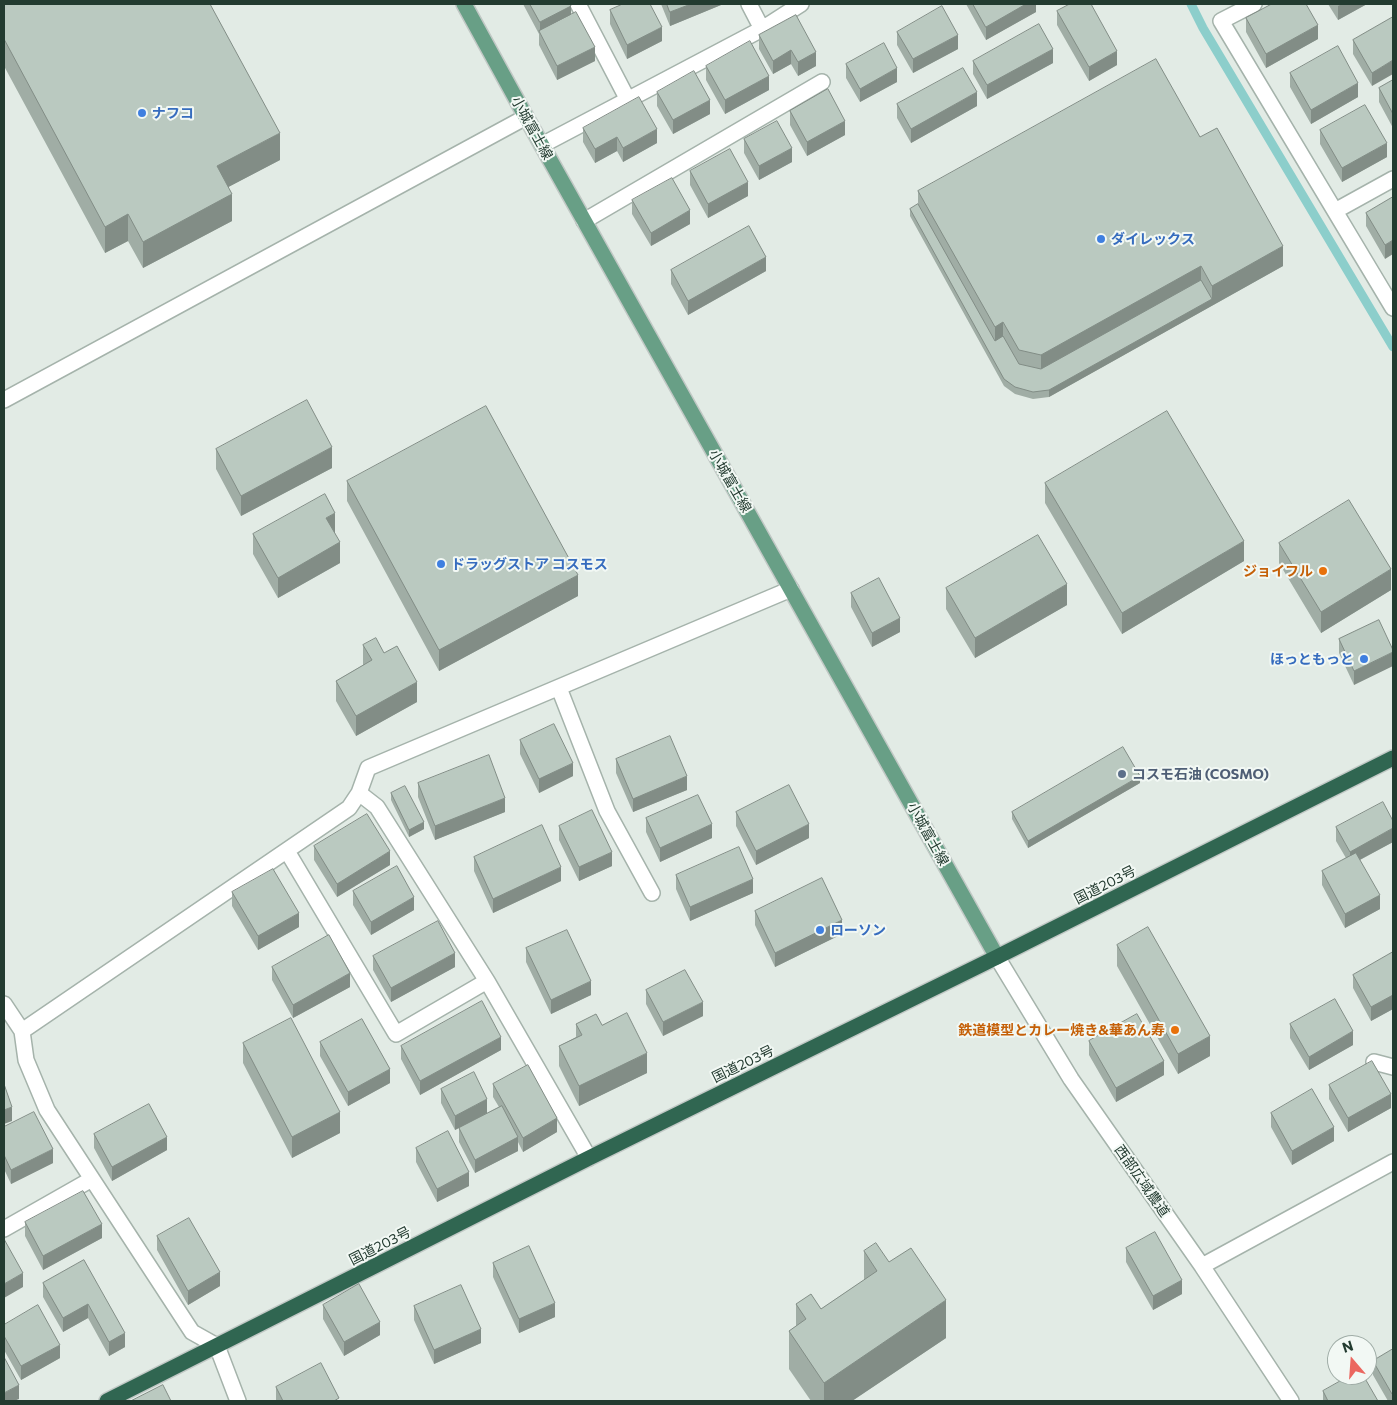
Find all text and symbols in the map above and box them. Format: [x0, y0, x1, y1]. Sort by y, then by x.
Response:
street label: 小城富士線 [508, 93, 556, 163]
place label: ナフコ [152, 105, 194, 121]
marker: ナフコ [136, 107, 148, 119]
place label: ダイレックス [1111, 231, 1195, 247]
marker: ダイレックス [1095, 233, 1107, 245]
street label: 小城富士線 [705, 446, 755, 516]
place label: ドラッグストア コスモス [451, 556, 608, 572]
marker: ドラッグストア コスモス [435, 558, 447, 570]
place label: ジョイフル [1243, 563, 1313, 579]
marker: ジョイフル [1317, 565, 1329, 577]
place label: ほっともっと [1270, 651, 1354, 667]
marker: ほっともっと [1358, 653, 1370, 665]
place label: コスモ石油 (COSMO) [1132, 766, 1269, 782]
marker: コスモ石油 (COSMO) [1116, 768, 1128, 780]
street label: 小城富士線 [904, 799, 952, 869]
street label: 国道203号 [1071, 862, 1139, 908]
place label: ローソン [830, 922, 886, 938]
marker: ローソン [814, 924, 826, 936]
place label: 鉄道模型とカレー焼き&華あん寿 [958, 1022, 1165, 1038]
marker: 鉄道模型とカレー焼き&華あん寿 [1169, 1024, 1181, 1036]
street label: 国道203号 [709, 1042, 777, 1086]
street label: 西部広域農道 [1111, 1142, 1173, 1220]
street label: 国道203号 [346, 1223, 414, 1269]
north arrow [1327, 1335, 1377, 1385]
text: N [1340, 1337, 1355, 1356]

